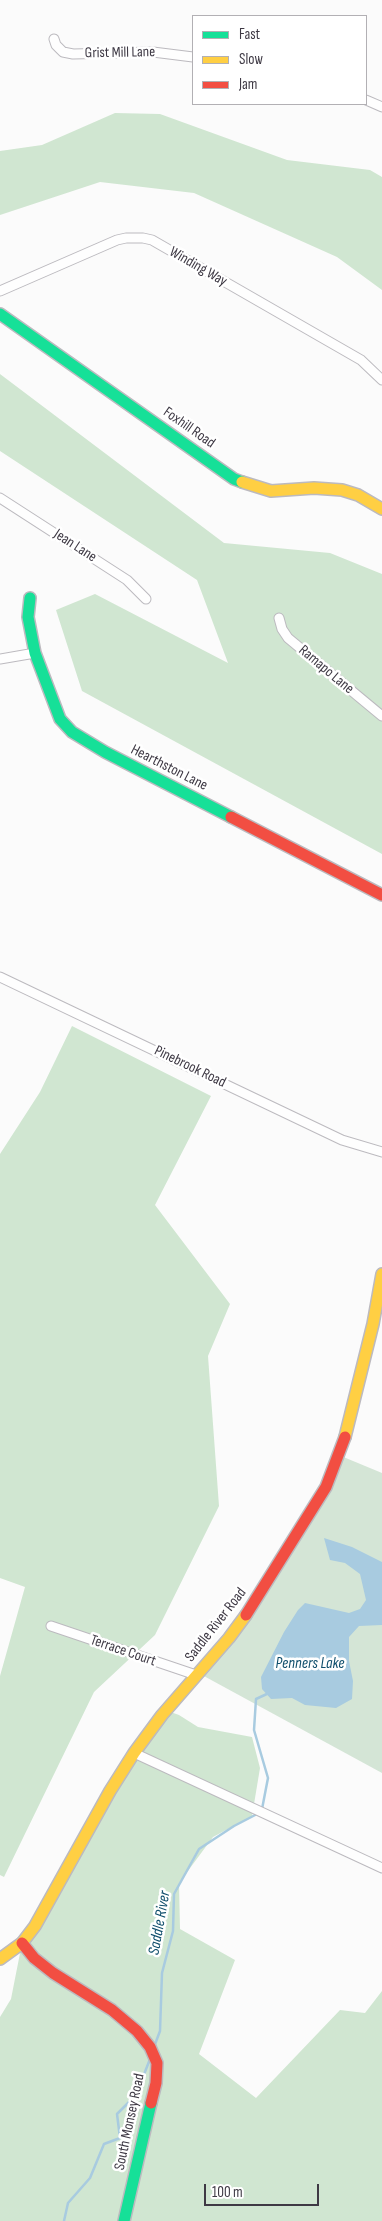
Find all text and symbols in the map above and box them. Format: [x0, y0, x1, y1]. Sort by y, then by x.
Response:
legend [192, 15, 367, 105]
text: Fast [239, 25, 260, 44]
street label: Grist Mill Lane [85, 43, 155, 63]
text: Slow [239, 50, 263, 69]
text: Jam [239, 75, 257, 94]
street label: Winding Way [166, 243, 230, 291]
street label: Foxhill Road [160, 404, 218, 452]
street label: Jean Lane [50, 526, 100, 566]
street label: Ramapo Lane [295, 642, 357, 698]
street label: Hearthston Lane [128, 741, 210, 795]
street label: Pinebrook Road [151, 1042, 229, 1092]
street label: Saddle River Road [182, 1584, 250, 1666]
street label: Terrace Court [88, 1631, 158, 1671]
water label: Penners Lake [275, 1654, 345, 1674]
water label: Saddle River [145, 1889, 175, 1957]
street label: South Monsey Road [111, 2072, 149, 2172]
scale bar [207, 2174, 322, 2206]
text: 100 m [212, 2183, 243, 2202]

